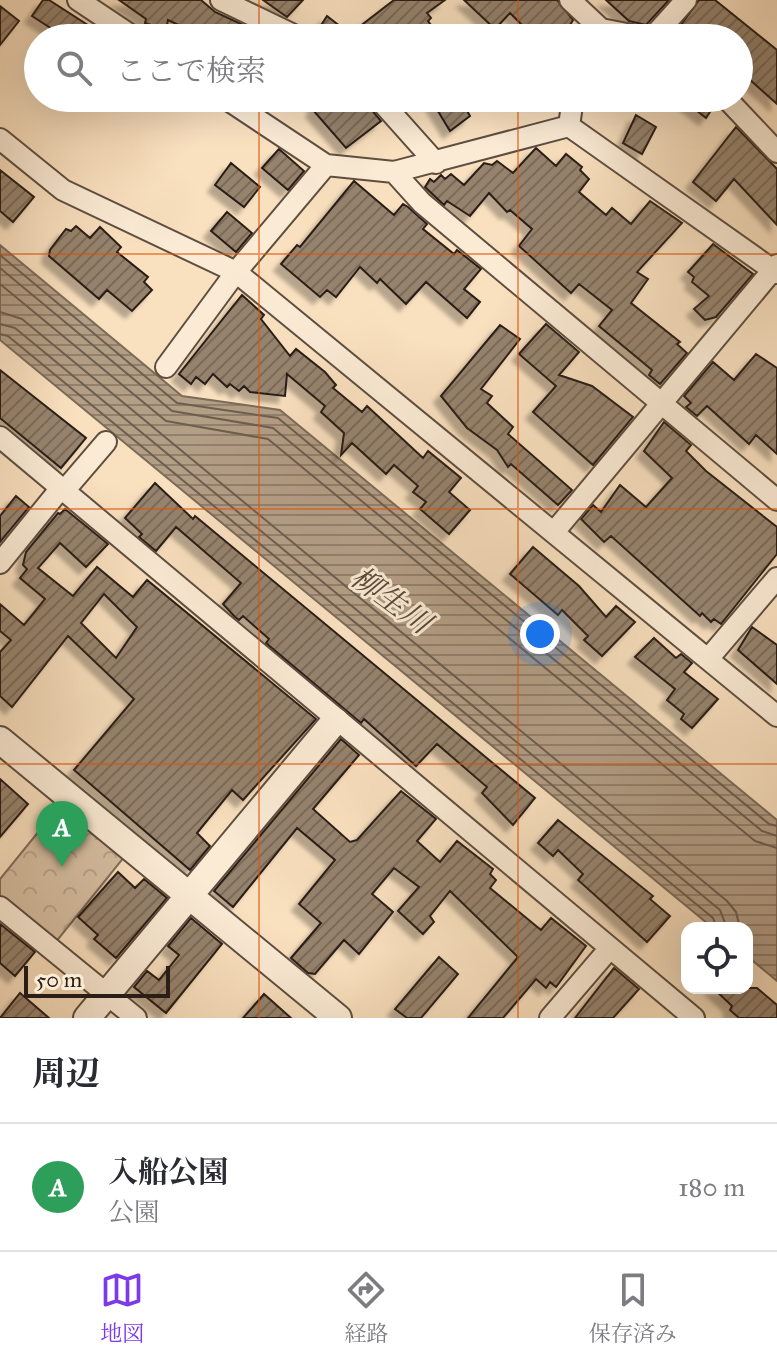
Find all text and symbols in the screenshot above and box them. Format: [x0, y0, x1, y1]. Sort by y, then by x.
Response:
search box [24, 24, 753, 112]
icon: search [52, 46, 96, 90]
text: ここで検索 [116, 53, 266, 89]
water label: 柳生川 [344, 559, 440, 643]
your location [520, 614, 560, 654]
pin: A [36, 801, 88, 867]
map controls [681, 922, 753, 994]
button: locate [681, 922, 753, 994]
scale bar [24, 962, 170, 998]
text: 50 m [36, 966, 82, 993]
text: 周辺 [32, 1053, 100, 1094]
text: 入船公園 [108, 1154, 228, 1190]
text: A [49, 1171, 67, 1203]
text: 180 m [678, 1171, 745, 1203]
text: 公園 [108, 1196, 160, 1228]
tab: 地図 [100, 1268, 144, 1347]
tab: 経路 [344, 1268, 389, 1347]
tab: 保存済み [589, 1268, 677, 1347]

